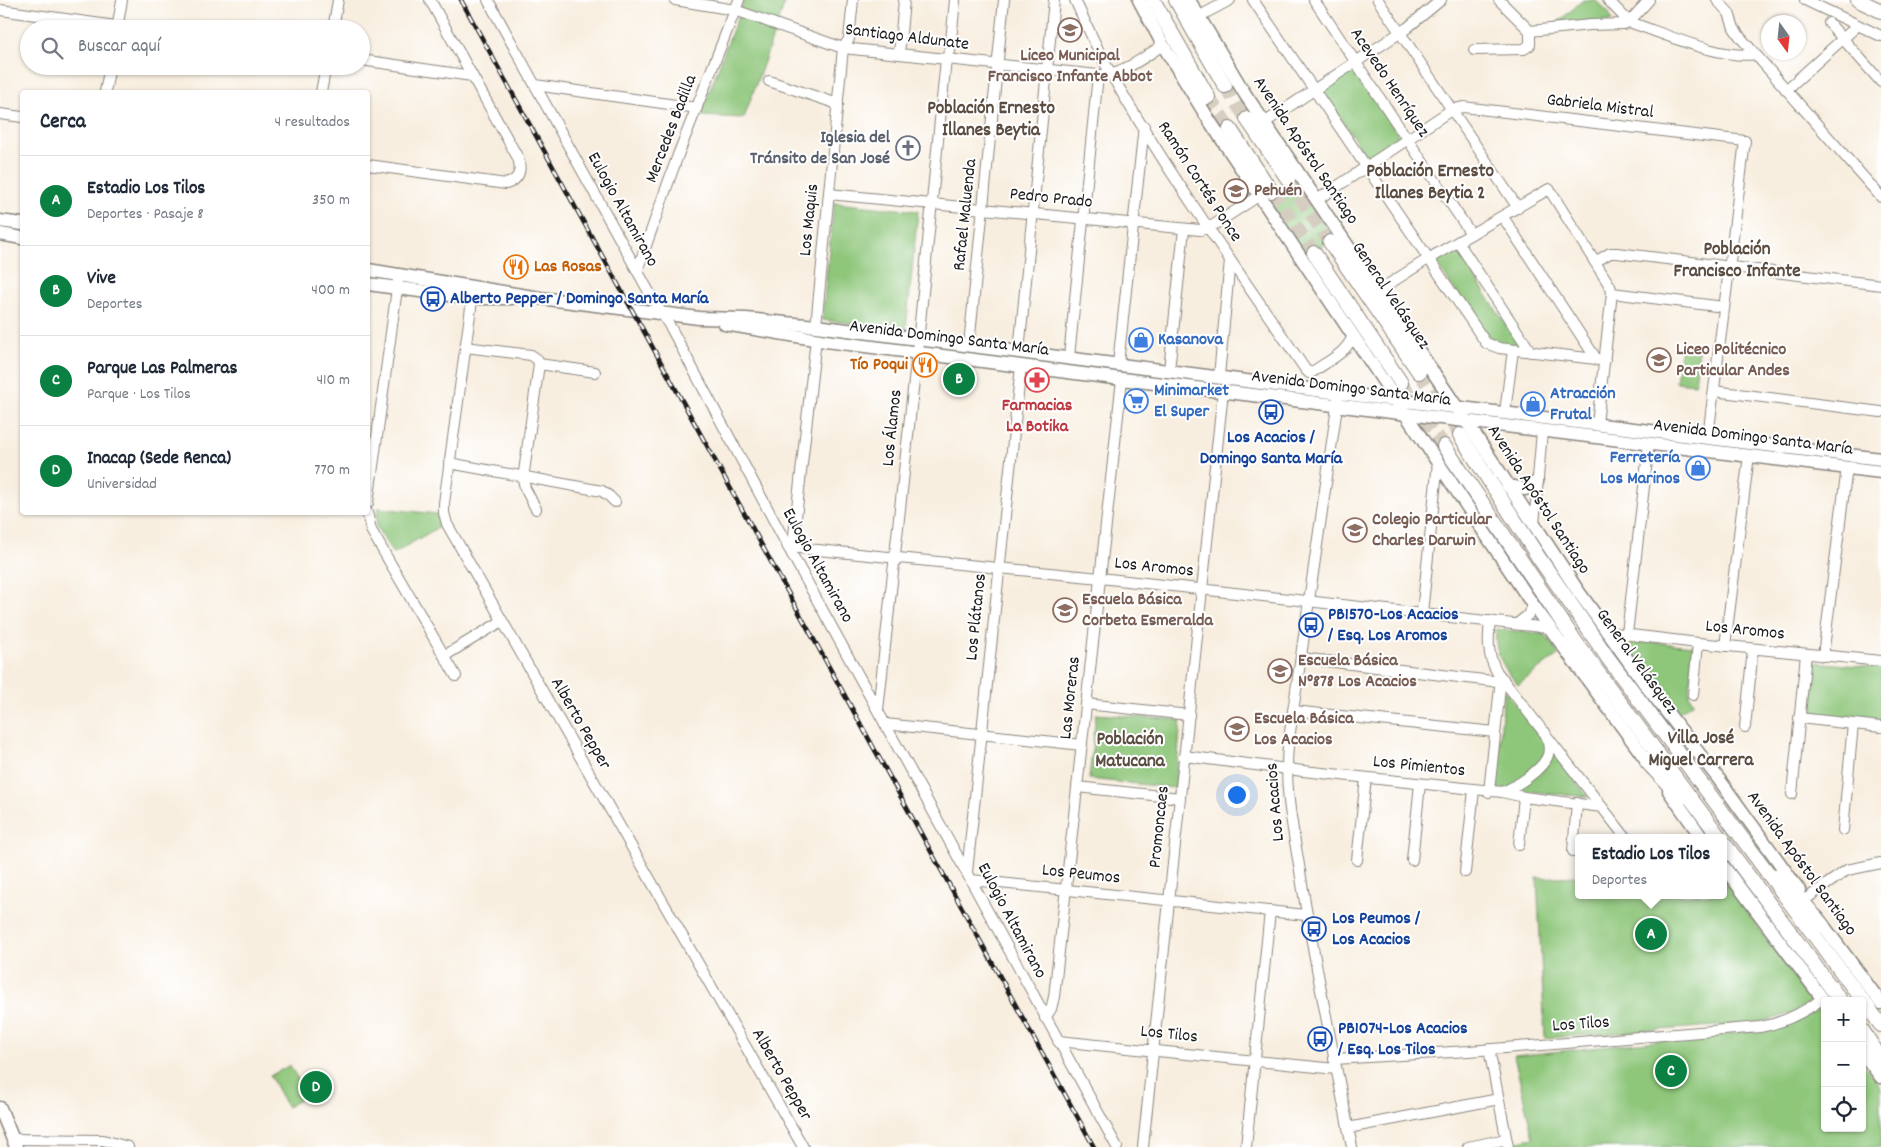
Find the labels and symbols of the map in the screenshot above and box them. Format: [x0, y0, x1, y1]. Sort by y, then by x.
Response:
north arrow [1761, 15, 1806, 60]
school or university icon: Liceo Municipal Francisco Infante Abbot [1057, 17, 1083, 43]
street label: Santiago Aldunate [844, 18, 970, 58]
street label: Acevedo Henríquez [1343, 23, 1435, 143]
place label: Liceo Municipal Francisco Infante Abbot [988, 44, 1153, 90]
street label: Mercedes Badilla [640, 71, 704, 187]
street label: Avenida Apóstol Santiago [1246, 72, 1364, 230]
street label: Gabriela Mistral [1545, 88, 1656, 126]
district label: Población Ernesto Illanes Beytia [927, 96, 1055, 145]
street label: Ramón Cortés Ponce [1151, 117, 1247, 247]
place label: Iglesia del Tránsito de San José [750, 126, 891, 172]
church icon: Iglesia del Tránsito de San José [895, 135, 921, 161]
street label: Eulogio Altamirano [580, 148, 664, 272]
street label: Rafael Maluenda [948, 157, 984, 272]
district label: Población Ernesto Illanes Beytia 2 [1366, 159, 1494, 208]
school or university icon: Pehuén [1223, 178, 1249, 204]
place label: Pehuén [1254, 179, 1302, 204]
street label: Pedro Prado [1008, 182, 1094, 216]
street label: Los Maquis [794, 183, 826, 257]
street label: General Velásquez [1345, 237, 1435, 355]
district label: Población Francisco Infante [1673, 237, 1801, 286]
restaurant icon: Las Rosas [503, 254, 529, 280]
place label: Las Rosas [534, 255, 602, 280]
bus stop icon: Alberto Pepper / Domingo Santa María [420, 286, 446, 312]
place label: Alberto Pepper / Domingo Santa María [450, 287, 709, 312]
street label: Avenida Domingo Santa María [848, 314, 1051, 364]
shop icon: Kasanova [1128, 327, 1154, 353]
place label: Kasanova [1158, 328, 1224, 353]
place label: Liceo Politécnico Particular Andes [1676, 338, 1790, 384]
school or university icon: Liceo Politécnico Particular Andes [1646, 347, 1672, 373]
restaurant icon: Tío Poqui [912, 352, 938, 378]
place label: Tío Poqui [850, 353, 909, 378]
pin: B [943, 360, 975, 398]
street label: Avenida Domingo Santa María [1250, 364, 1453, 414]
pharmacy icon: Farmacias La Botika [1024, 367, 1050, 393]
place label: Minimarket El Super [1154, 379, 1229, 425]
place label: Atracción Frutal [1550, 382, 1616, 428]
street label: Los Álamos [877, 388, 909, 468]
supermarket icon: Minimarket El Super [1123, 388, 1149, 414]
shop icon: Atracción Frutal [1520, 391, 1546, 417]
place label: Farmacias La Botika [1002, 394, 1073, 440]
bus stop icon: Los Acacios / Domingo Santa María [1258, 399, 1284, 425]
street label: Avenida Domingo Santa María [1652, 413, 1855, 463]
street label: Avenida Apóstol Santiago [1480, 420, 1596, 580]
place label: Los Acacios / Domingo Santa María [1200, 426, 1343, 472]
place label: Ferretería Los Marinos [1600, 446, 1681, 492]
shop icon: Ferretería Los Marinos [1685, 455, 1711, 481]
street label: Eulogio Altamirano [775, 504, 859, 628]
place label: Colegio Particular Charles Darwin [1372, 508, 1492, 554]
school or university icon: Colegio Particular Charles Darwin [1342, 517, 1368, 543]
street label: Los Aromos [1113, 551, 1195, 585]
street label: Los Plátanos [960, 572, 994, 662]
place label: Escuela Básica Corbeta Esmeralda [1082, 588, 1213, 634]
school or university icon: Escuela Básica Corbeta Esmeralda [1052, 597, 1078, 623]
place label: PB1570-Los Acacios / Esq. Los Aromos [1327, 603, 1459, 649]
street label: General Velásquez [1589, 604, 1683, 720]
bus stop icon: PB1570-Los Acacios / Esq. Los Aromos [1298, 612, 1324, 638]
street label: Los Aromos [1704, 614, 1786, 648]
place label: Escuela Básica N°878 Los Acacios [1298, 649, 1417, 695]
street label: Las Moreras [1054, 655, 1088, 741]
school or university icon: Escuela Básica N°878 Los Acacios [1267, 658, 1293, 684]
street label: Alberto Pepper [544, 673, 617, 775]
place label: Escuela Básica Los Acacios [1254, 707, 1354, 753]
school or university icon: Escuela Básica Los Acacios [1224, 716, 1250, 742]
district label: Villa José Miguel Carrera [1648, 726, 1755, 775]
district label: Población Matucana [1095, 727, 1166, 776]
street label: Los Pimientos [1372, 750, 1466, 784]
street label: Los Acacios [1260, 762, 1292, 842]
your location [1224, 782, 1250, 808]
street label: Promoncaes [1143, 785, 1177, 869]
street label: Avenida Apóstol Santiago [1740, 786, 1862, 942]
street label: Los Peumos [1040, 858, 1122, 892]
street label: Eulogio Altamirano [970, 859, 1052, 983]
place label: Los Peumos / Los Acacios [1332, 907, 1421, 953]
pin: A [1635, 915, 1667, 953]
bus stop icon: Los Peumos / Los Acacios [1301, 916, 1327, 942]
street label: Los Tilos [1551, 1011, 1611, 1039]
place label: PB1074-Los Acacios / Esq. Los Tilos [1337, 1017, 1468, 1063]
street label: Los Tilos [1139, 1020, 1199, 1050]
street label: Alberto Pepper [745, 1024, 818, 1126]
bus stop icon: PB1074-Los Acacios / Esq. Los Tilos [1307, 1026, 1333, 1052]
pin: C [1655, 1052, 1687, 1090]
pin: D [300, 1068, 332, 1106]

